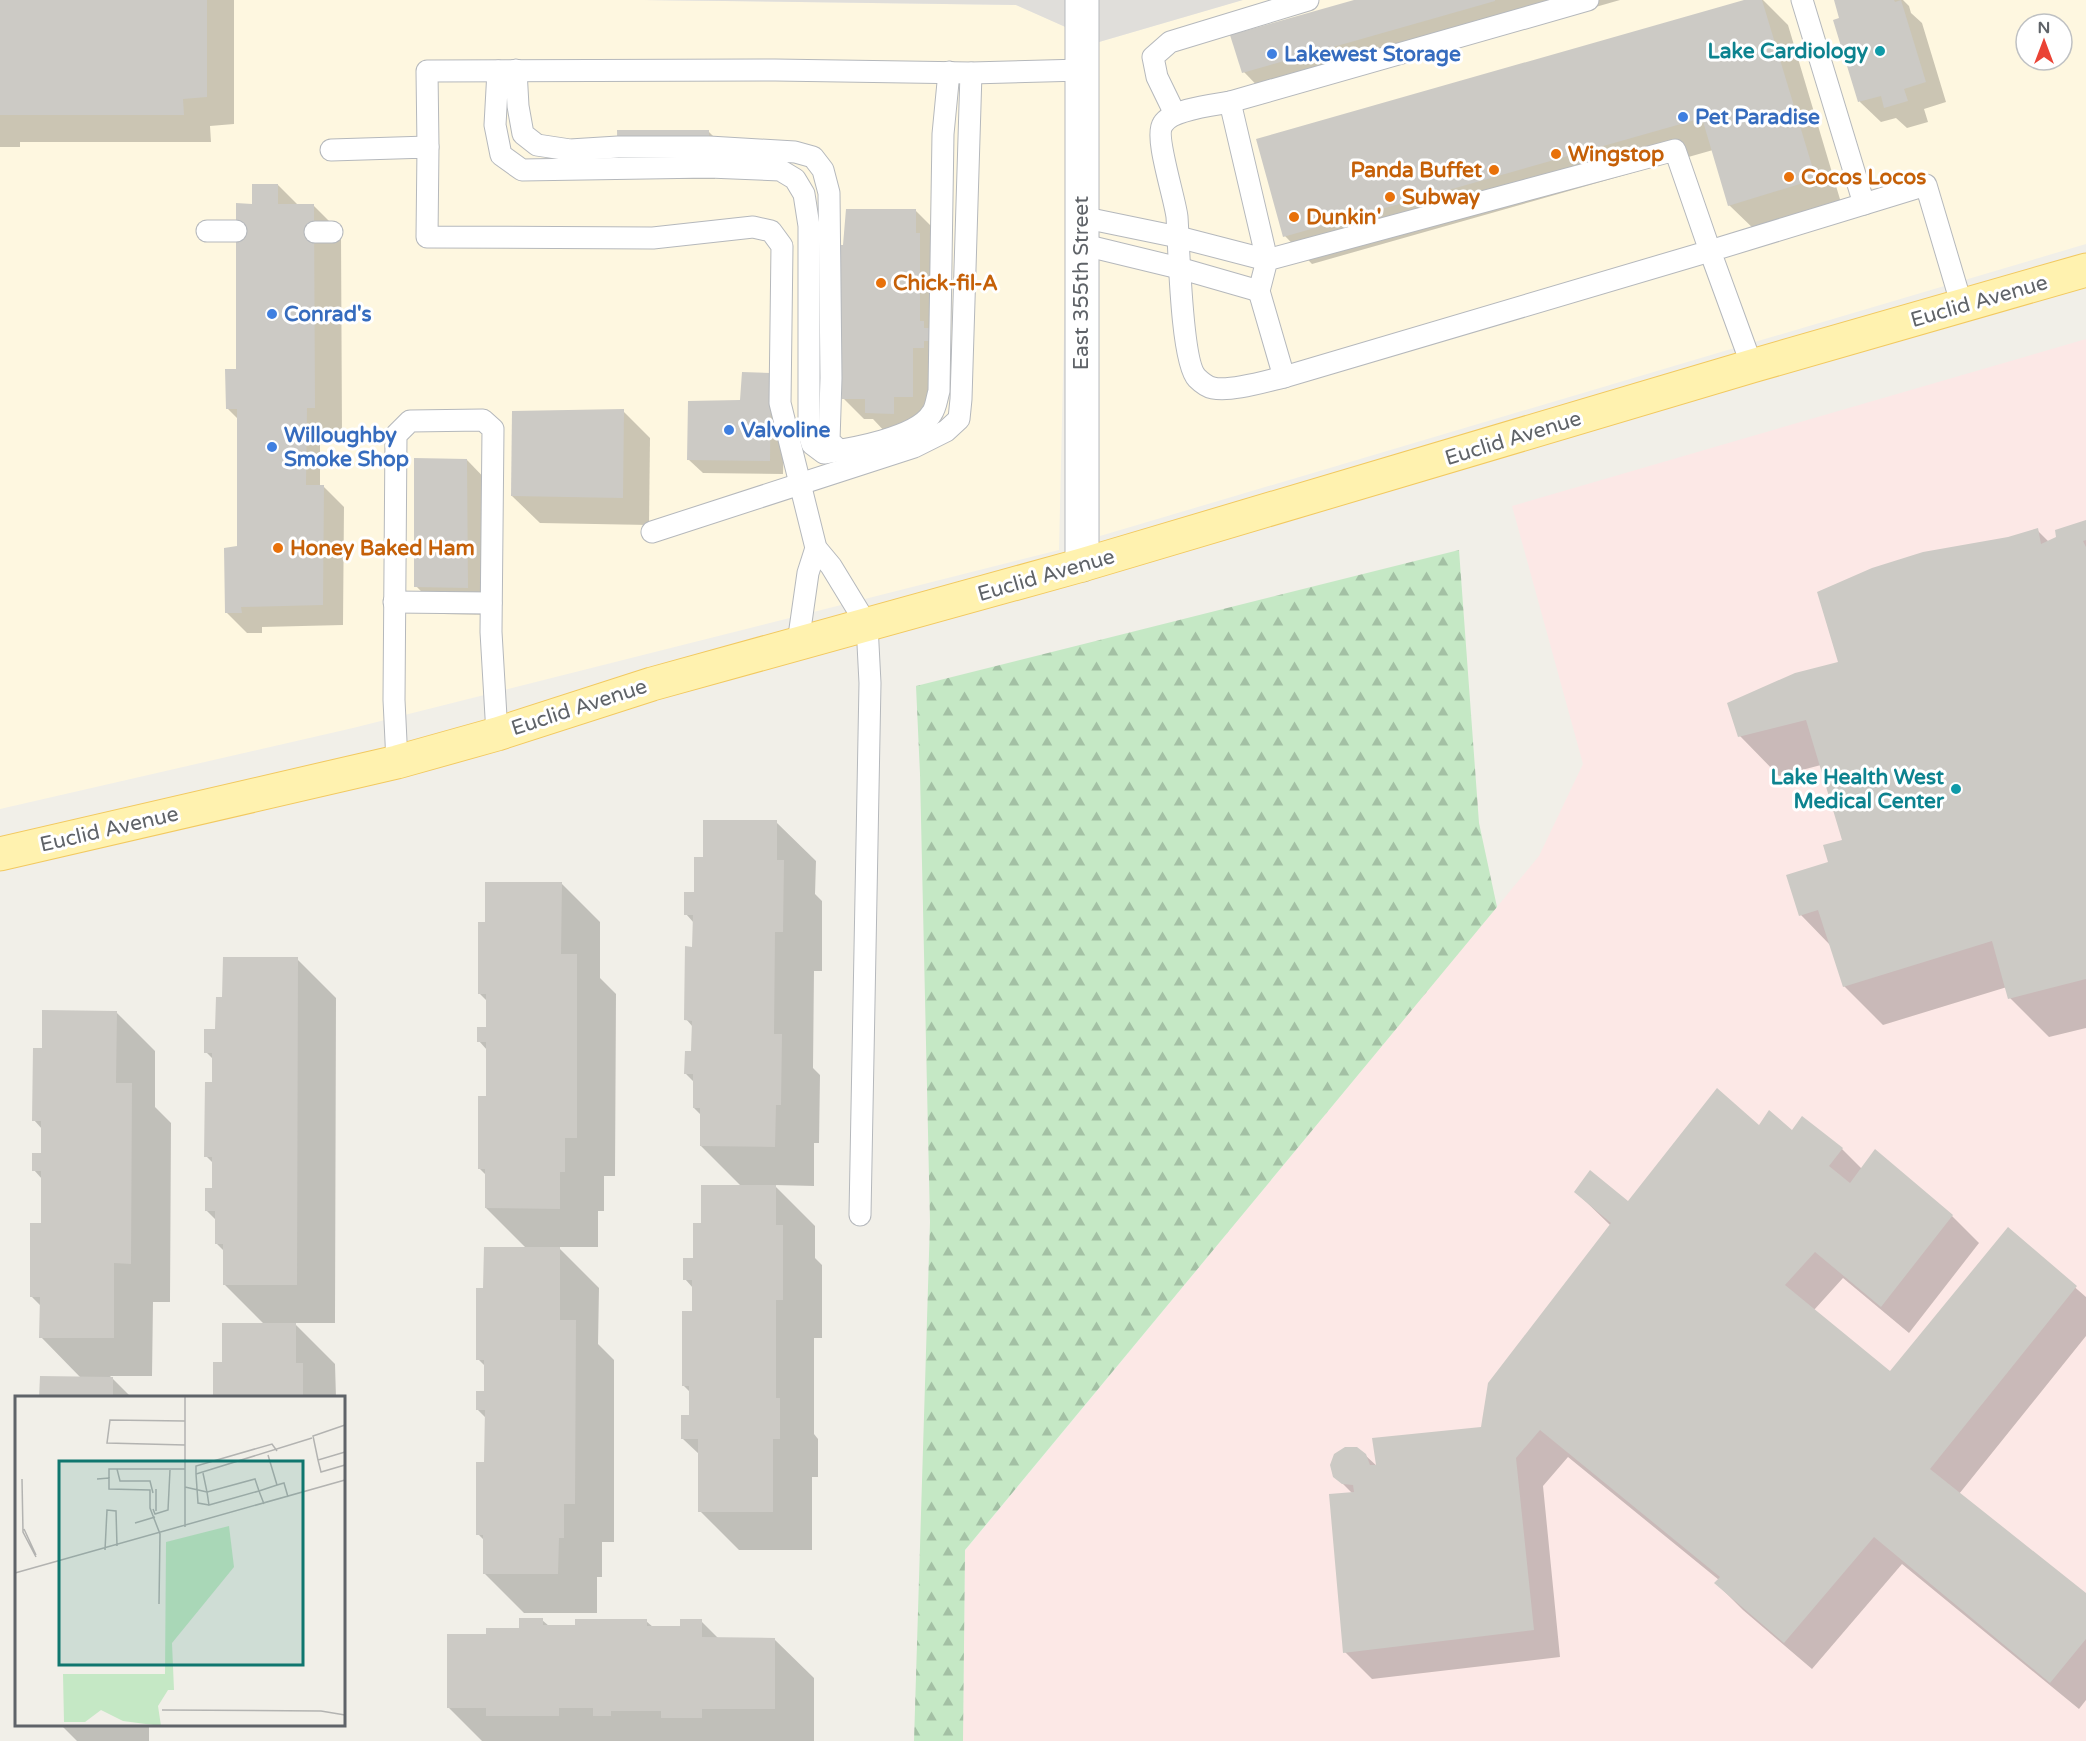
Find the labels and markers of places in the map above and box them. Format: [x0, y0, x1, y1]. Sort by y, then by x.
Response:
place label: Lake Cardiology [1708, 39, 1869, 64]
place label: Lakewest Storage [1284, 42, 1461, 67]
marker: Lake Cardiology [1873, 44, 1887, 58]
marker: Lakewest Storage [1265, 47, 1279, 61]
place label: Pet Paradise [1695, 105, 1820, 130]
marker: Pet Paradise [1676, 110, 1690, 124]
place label: Wingstop [1568, 142, 1664, 167]
marker: Wingstop [1549, 147, 1563, 161]
place label: Panda Buffet [1351, 158, 1482, 183]
marker: Panda Buffet [1487, 163, 1501, 177]
place label: Cocos Locos [1801, 165, 1926, 190]
marker: Cocos Locos [1782, 170, 1796, 184]
place label: Subway [1402, 185, 1481, 210]
marker: Subway [1383, 190, 1397, 204]
place label: Dunkin' [1306, 205, 1381, 230]
marker: Dunkin' [1287, 210, 1301, 224]
place label: Chick-fil-A [893, 271, 998, 296]
marker: Chick-fil-A [874, 276, 888, 290]
place label: Conrad's [284, 302, 372, 327]
marker: Conrad's [265, 307, 279, 321]
place label: Valvoline [741, 418, 830, 443]
place label: Willoughby Smoke Shop [284, 423, 409, 472]
marker: Valvoline [722, 423, 736, 437]
marker: Willoughby Smoke Shop [265, 440, 279, 454]
place label: Honey Baked Ham [290, 536, 475, 561]
marker: Honey Baked Ham [271, 541, 285, 555]
place label: Lake Health West Medical Center [1771, 765, 1945, 814]
marker: Lake Health West Medical Center [1949, 782, 1963, 796]

